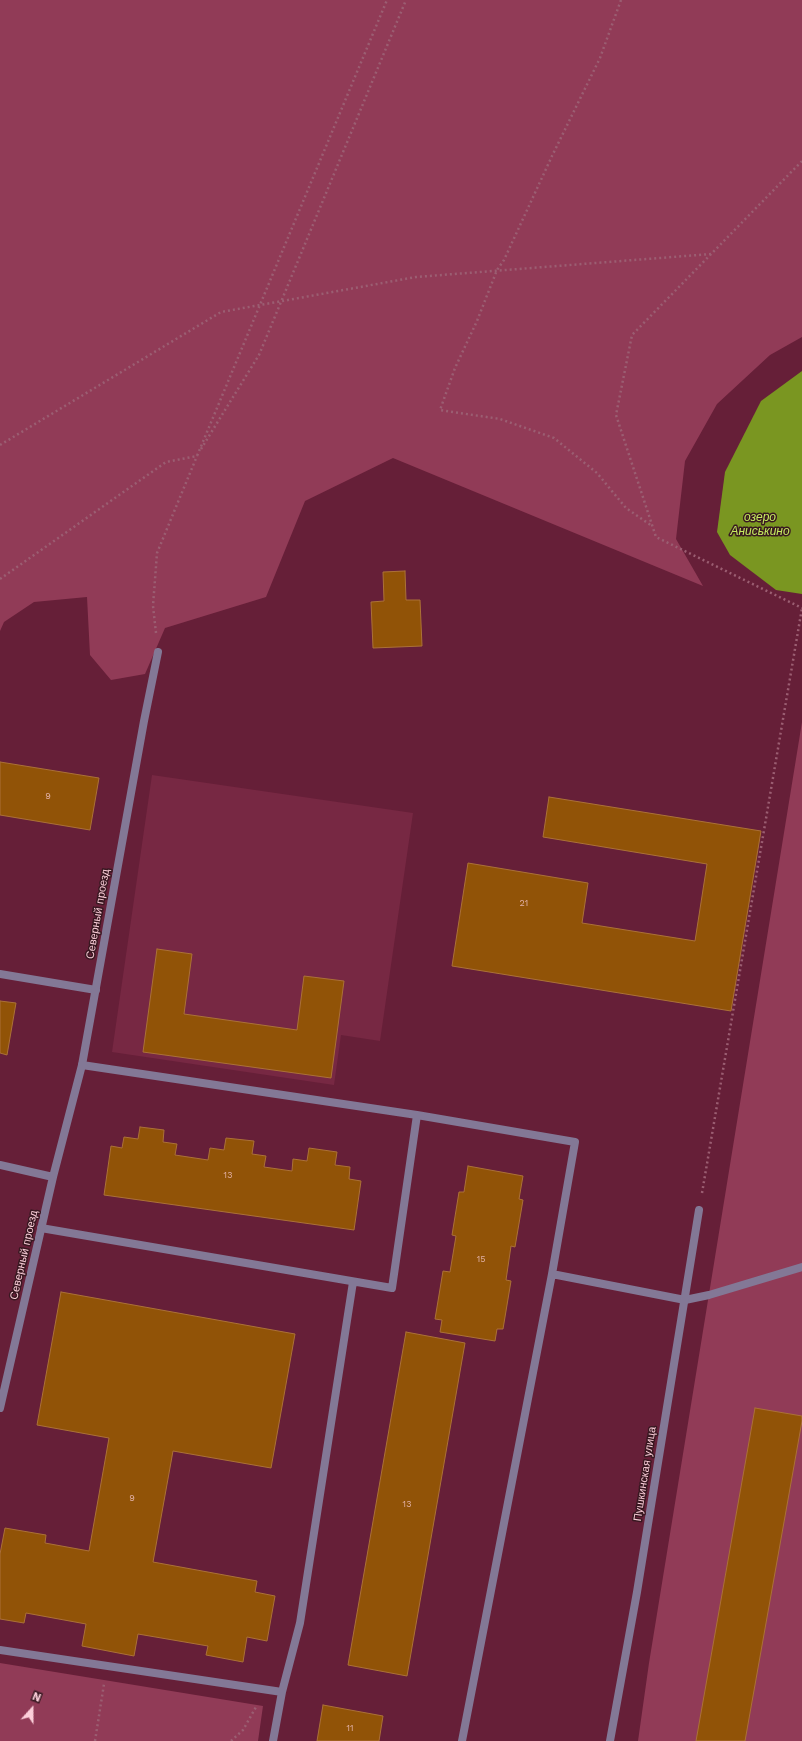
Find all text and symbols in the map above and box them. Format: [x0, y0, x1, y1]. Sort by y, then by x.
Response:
water label: озеро Аниськино [730, 510, 790, 538]
house number: 9 [45, 791, 51, 801]
street label: Северный проезд [84, 868, 112, 960]
house number: 21 [520, 898, 528, 908]
house number: 13 [224, 1170, 232, 1180]
street label: Северный проезд [7, 1209, 41, 1301]
house number: 15 [477, 1254, 485, 1264]
street label: Пушкинская улица [631, 1426, 659, 1522]
house number: 9 [129, 1493, 135, 1503]
house number: 13 [403, 1499, 411, 1509]
north arrow [12, 1689, 52, 1729]
text: N [30, 1690, 43, 1705]
house number: 11 [346, 1723, 354, 1733]

